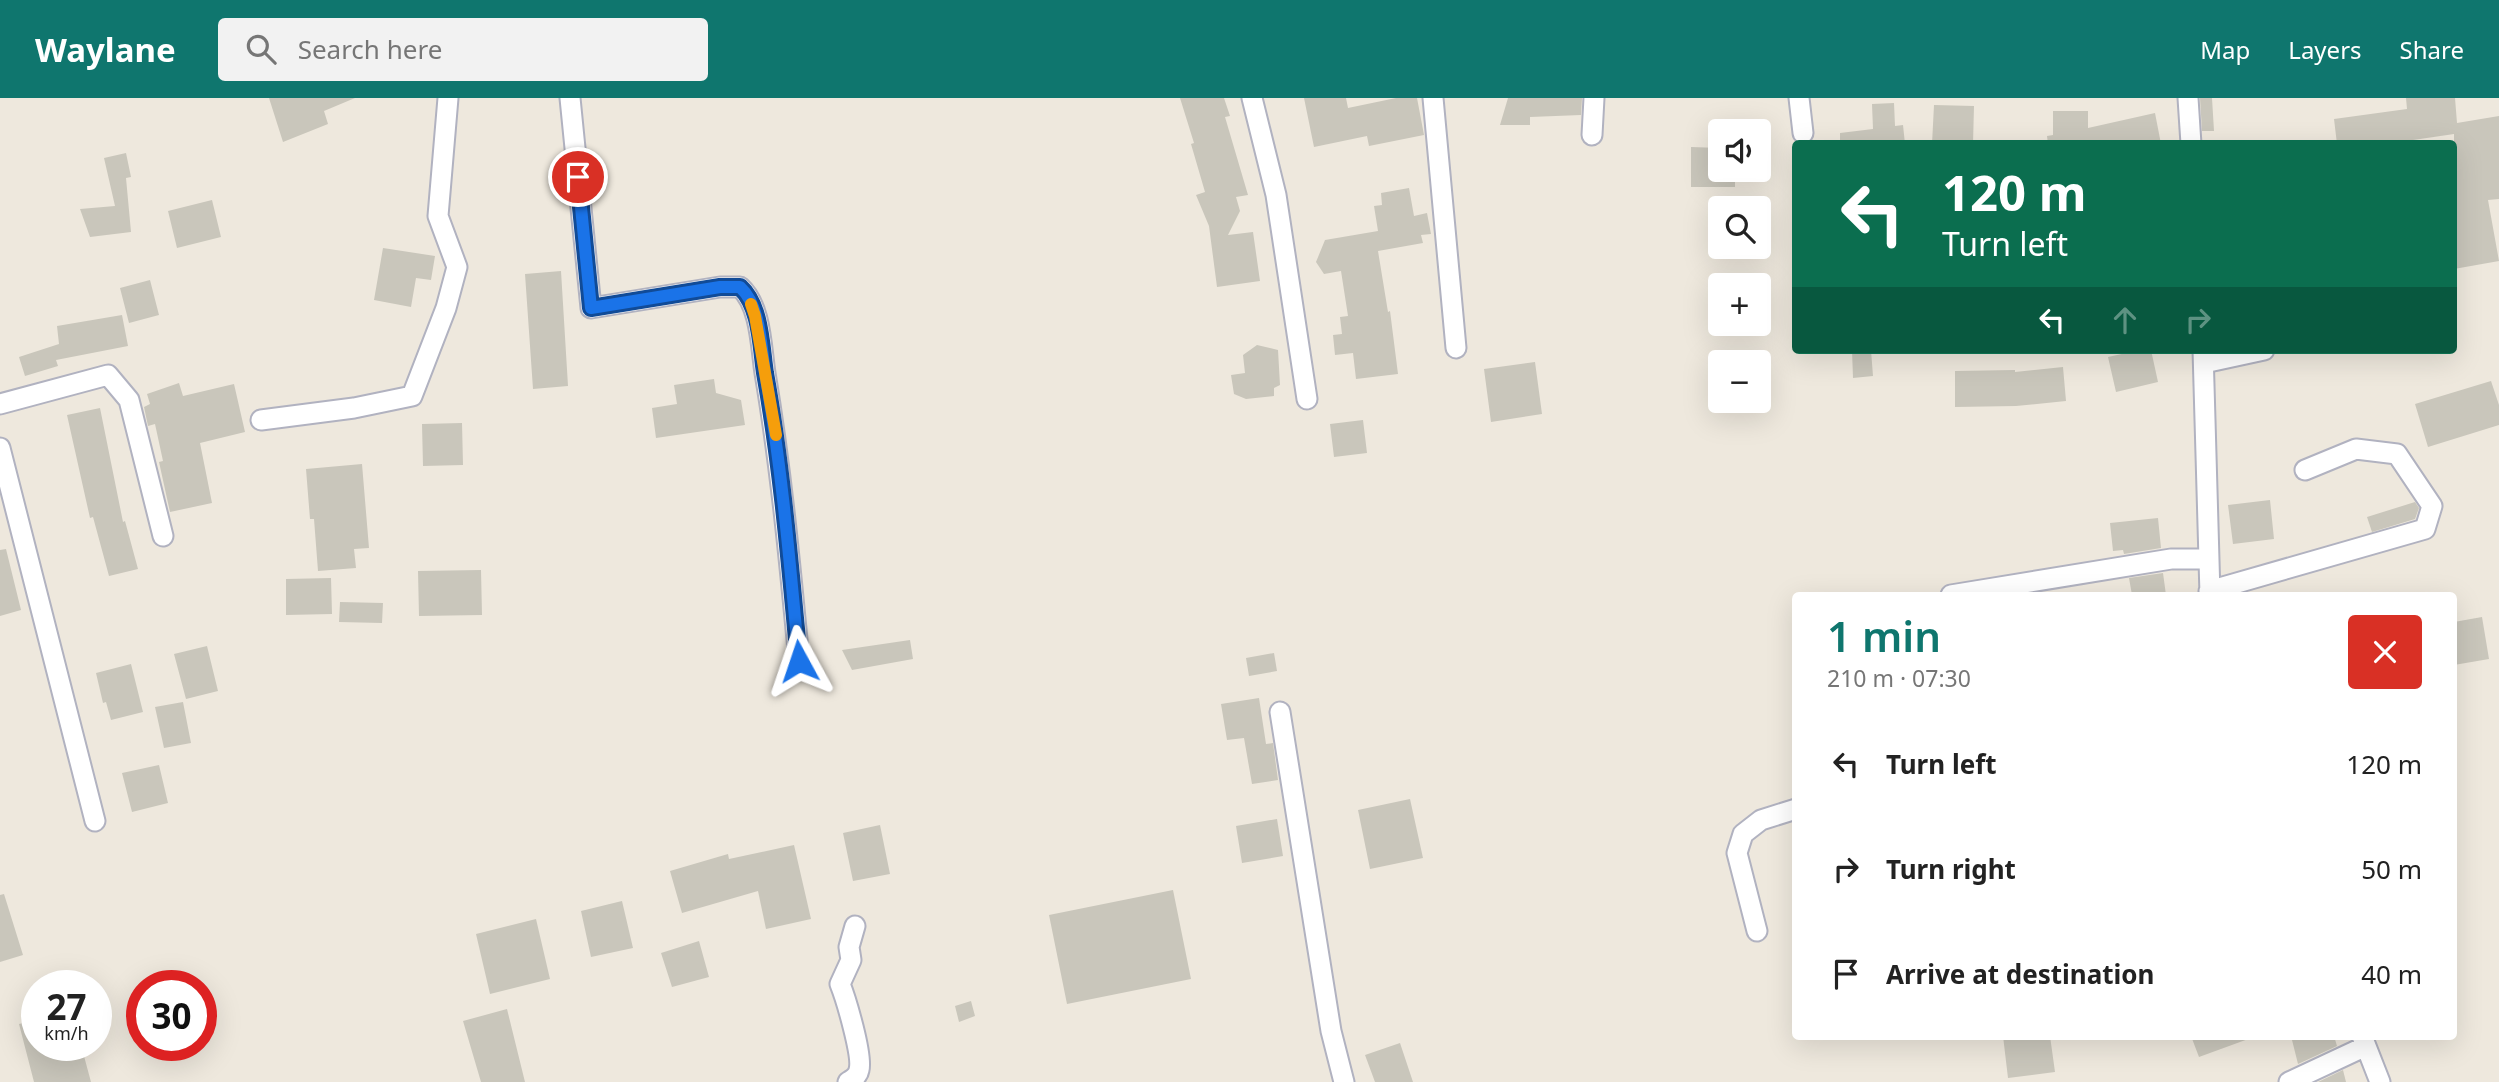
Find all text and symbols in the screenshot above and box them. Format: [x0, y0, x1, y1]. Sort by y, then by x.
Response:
search box [218, 18, 708, 81]
text: Waylane [35, 27, 176, 72]
icon: search [242, 30, 280, 68]
text: Search here [298, 31, 442, 67]
text: Map [2200, 33, 2250, 66]
text: Layers [2288, 33, 2362, 66]
text: Share [2400, 33, 2464, 66]
map controls [1708, 119, 1771, 413]
button: sound [1708, 119, 1771, 182]
pin [548, 147, 608, 207]
icon: arrive [559, 158, 597, 196]
text: 120 m [1942, 159, 2087, 225]
icon: left [1827, 168, 1918, 259]
button: search [1708, 196, 1771, 259]
text: Turn left [1942, 222, 2068, 265]
button: + [1708, 273, 1771, 336]
icon: left [2033, 301, 2071, 339]
icon: ahead [2106, 301, 2144, 339]
icon: right [2179, 301, 2217, 339]
button: − [1708, 350, 1771, 413]
text: 1 min [1827, 607, 1941, 664]
button: close [2348, 615, 2422, 689]
position arrow [762, 624, 836, 698]
text: 210 m · 07:30 [1827, 662, 1971, 694]
icon: left [1827, 745, 1865, 783]
text: Turn left [1886, 746, 1997, 782]
text: 120 m [2346, 746, 2422, 782]
icon: right [1827, 850, 1865, 888]
text: Turn right [1886, 851, 2016, 887]
text: 50 m [2361, 851, 2422, 887]
icon: arrive [1827, 955, 1865, 993]
text: Arrive at destination [1886, 956, 2155, 992]
text: 40 m [2361, 956, 2422, 992]
speed limit sign: 30 [126, 970, 217, 1061]
text: 27 [46, 983, 87, 1030]
text: km/h [44, 1021, 89, 1045]

